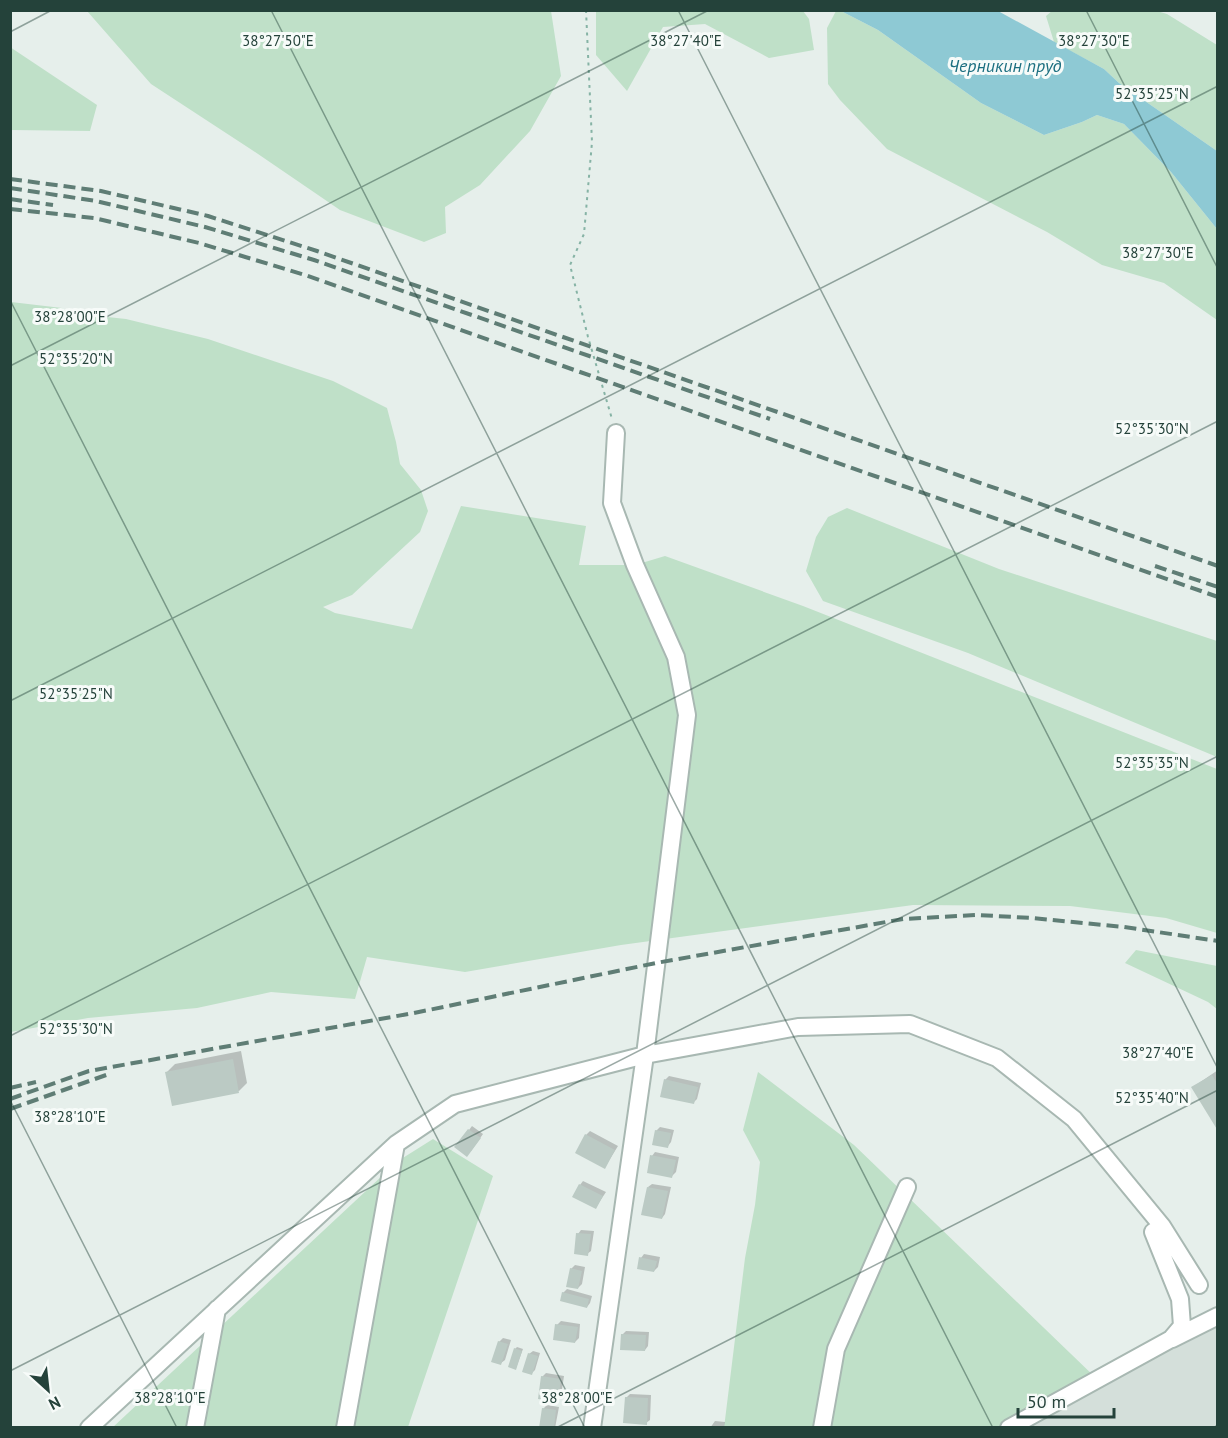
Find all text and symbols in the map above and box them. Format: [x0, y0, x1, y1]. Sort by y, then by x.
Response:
text: 38°27'50"E [242, 31, 314, 50]
text: 38°27'40"E [650, 31, 722, 50]
text: 38°27'30"E [1058, 31, 1130, 50]
water label: Черникин пруд [949, 54, 1062, 77]
text: 52°35'25"N [1115, 84, 1189, 103]
text: 38°27'30"E [1122, 243, 1194, 262]
text: 38°28'00"E [34, 307, 106, 326]
text: 52°35'20"N [39, 349, 113, 368]
text: 52°35'30"N [1115, 419, 1189, 438]
text: 52°35'25"N [39, 684, 113, 703]
text: 52°35'35"N [1115, 753, 1189, 772]
text: 52°35'30"N [39, 1019, 113, 1038]
text: 38°27'40"E [1122, 1043, 1194, 1062]
text: 52°35'40"N [1115, 1088, 1189, 1107]
text: 38°28'10"E [34, 1107, 106, 1126]
north arrow [18, 1360, 78, 1420]
scale bar [1018, 1381, 1114, 1419]
text: 38°28'10"E [134, 1388, 206, 1407]
text: 38°28'00"E [541, 1388, 613, 1407]
text: 50 m [1027, 1390, 1066, 1413]
text: N [46, 1392, 64, 1415]

